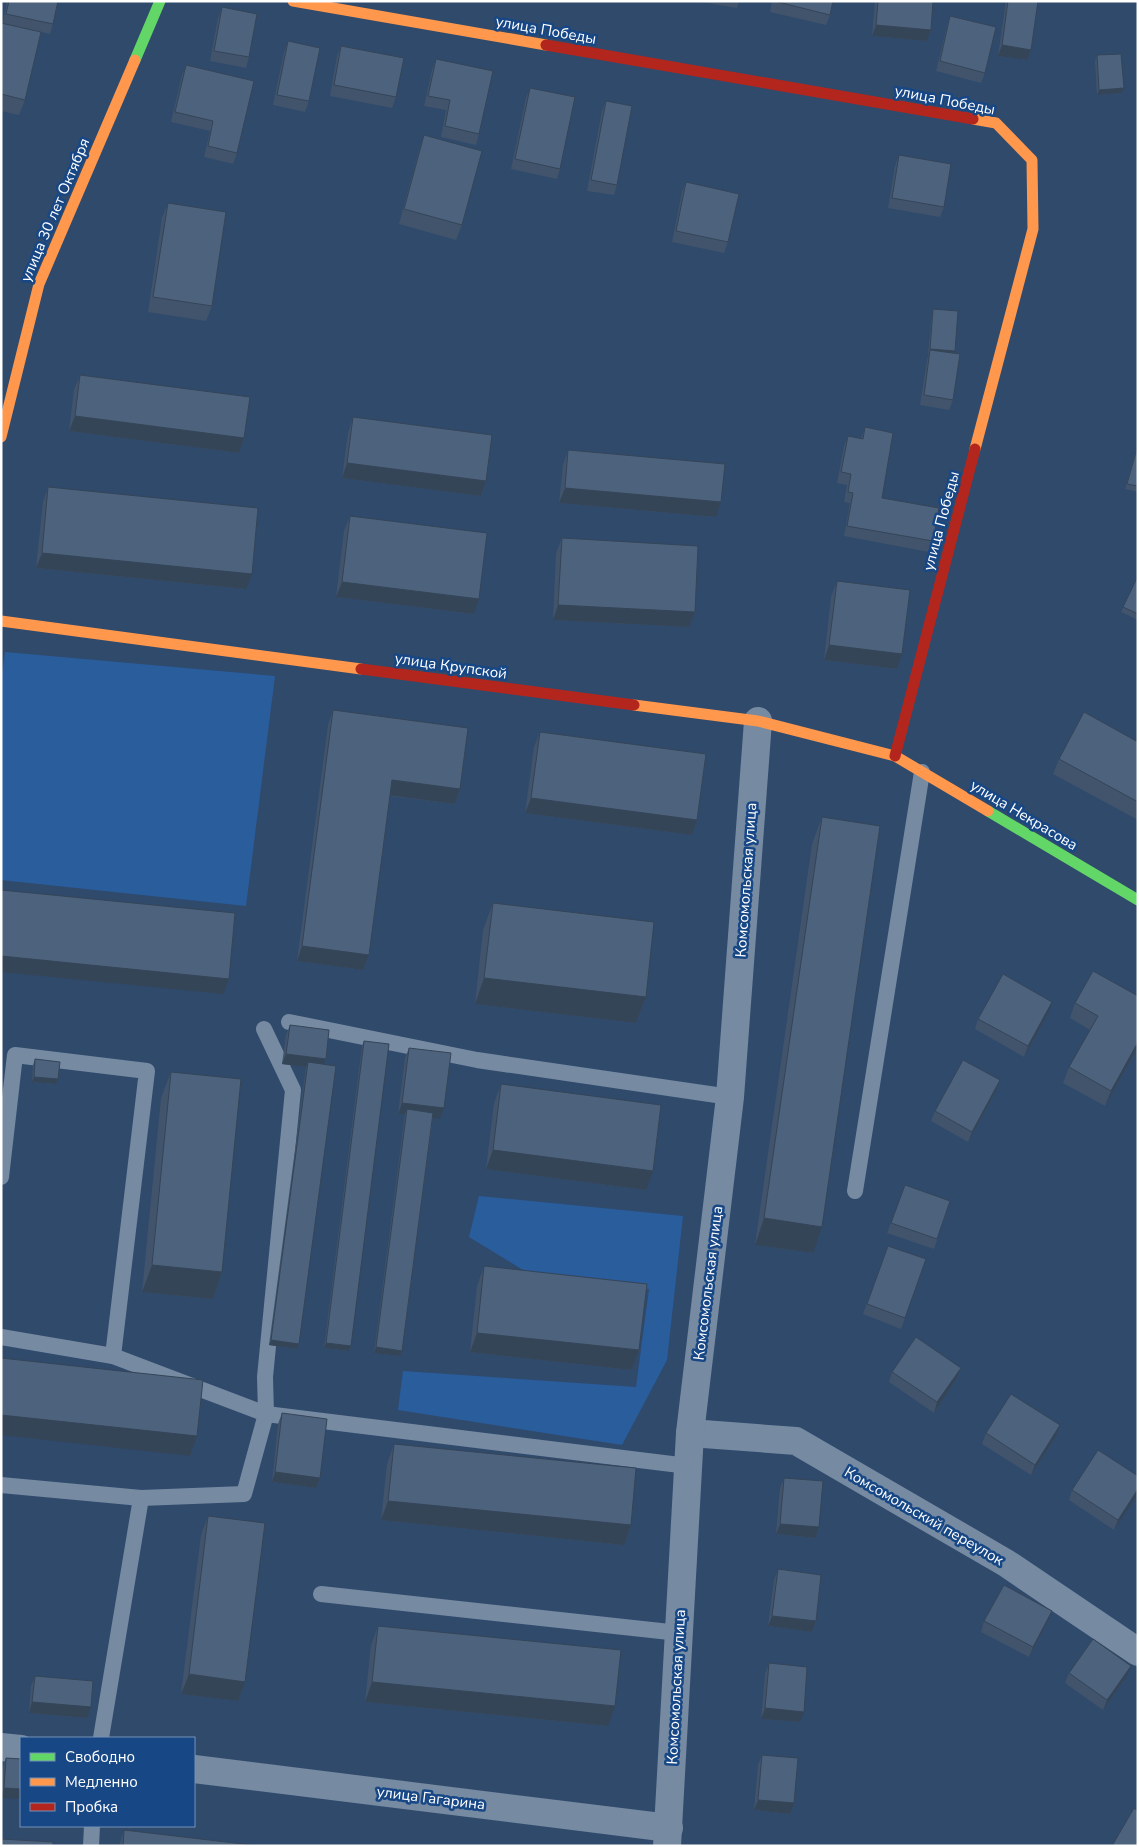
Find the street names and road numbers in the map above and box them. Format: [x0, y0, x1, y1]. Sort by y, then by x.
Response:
street label: улица Победы [494, 11, 598, 49]
street label: улица Победы [893, 80, 997, 120]
street label: улица 30 лет Октября [16, 135, 94, 285]
street label: улица Победы [918, 469, 964, 573]
street label: улица Крупской [394, 648, 508, 684]
street label: улица Некрасова [967, 775, 1081, 855]
street label: Комсомольская улица [731, 802, 761, 958]
street label: Комсомольская улица [689, 1205, 727, 1361]
street label: Комсомольский переулок [841, 1462, 1007, 1570]
street label: Комсомольская улица [662, 1609, 690, 1765]
street label: улица Гагарина [376, 1781, 486, 1815]

